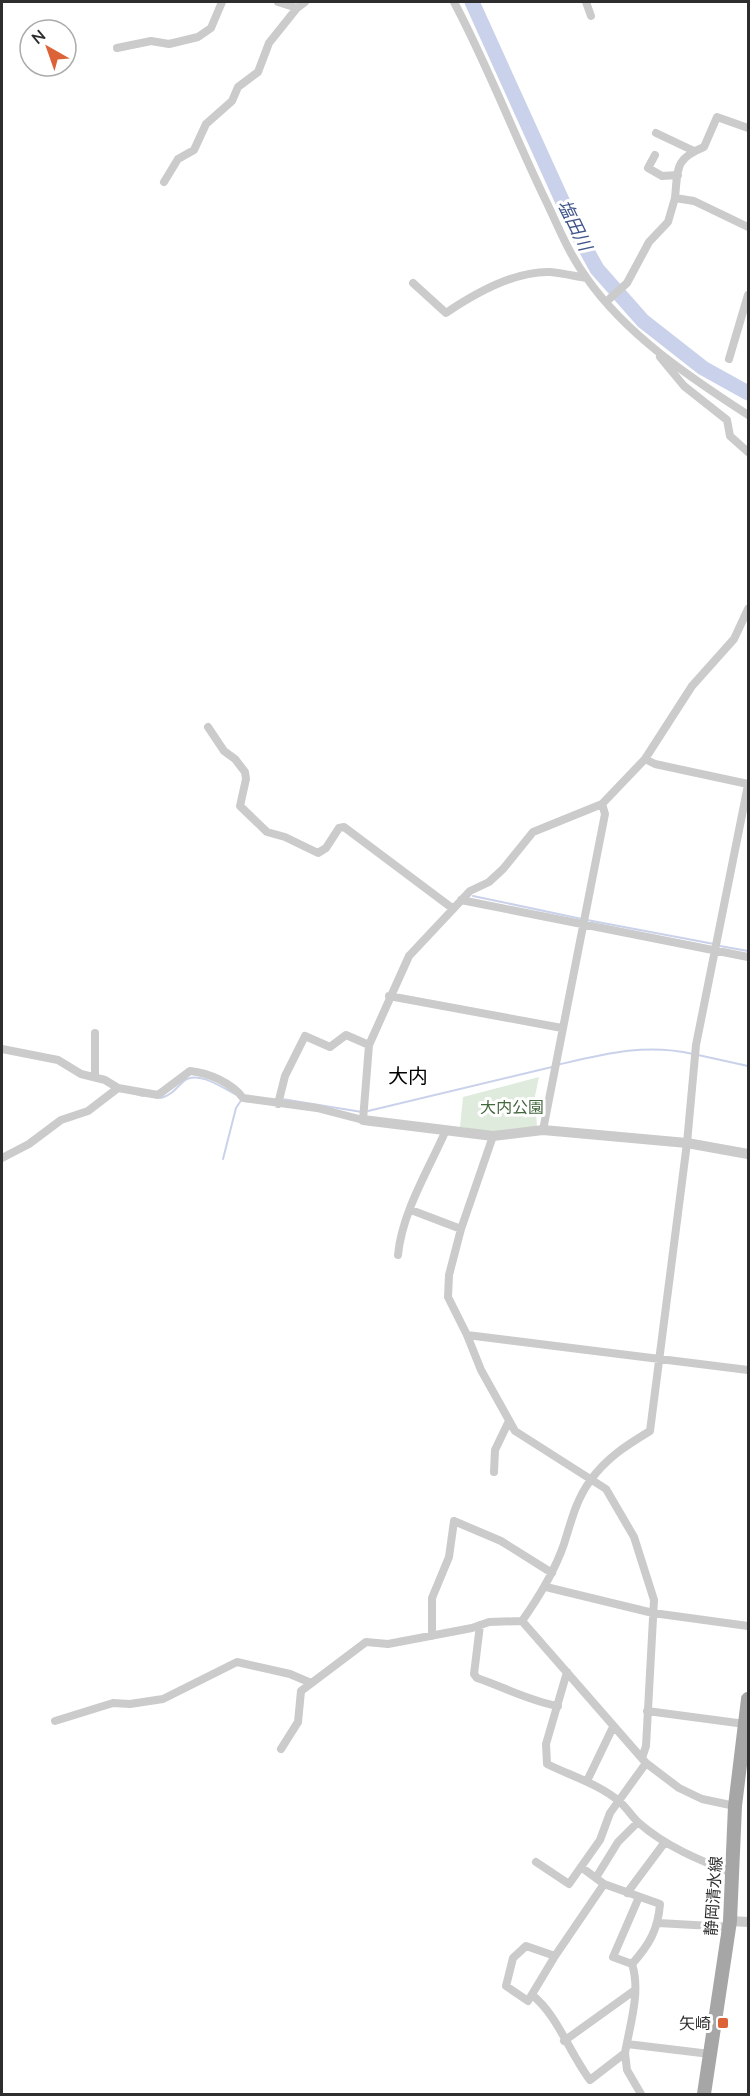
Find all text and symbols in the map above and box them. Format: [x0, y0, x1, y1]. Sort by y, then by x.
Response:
north arrow [18, 18, 78, 78]
text: N [27, 25, 49, 48]
water label: 塩田川 [553, 196, 598, 256]
district label: 大内 [388, 1063, 428, 1088]
park label: 大内公園 [480, 1097, 544, 1117]
street label: 静岡清水線 [700, 1855, 726, 1937]
place label: 矢崎 [679, 2013, 711, 2033]
marker: 矢崎 [716, 2016, 730, 2030]

